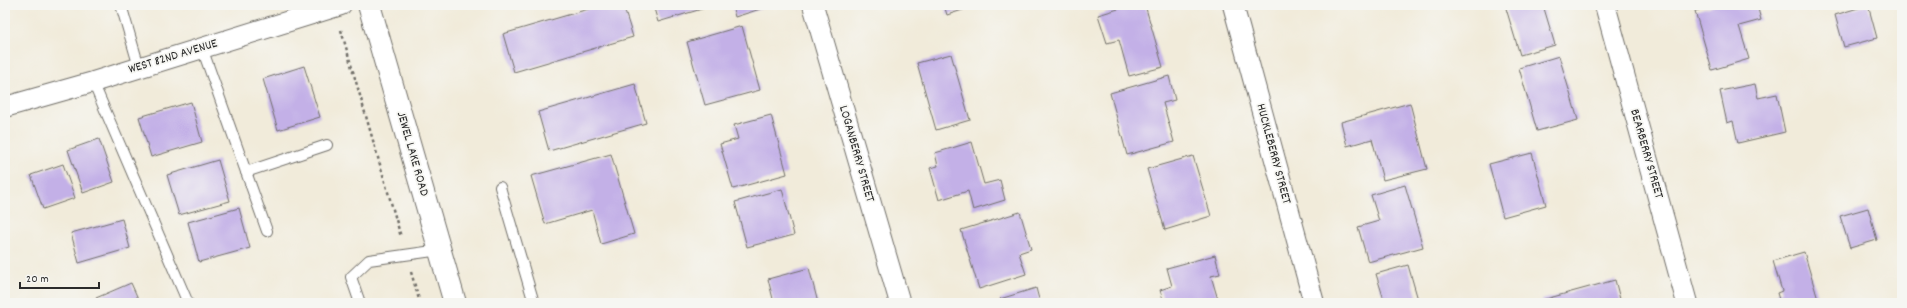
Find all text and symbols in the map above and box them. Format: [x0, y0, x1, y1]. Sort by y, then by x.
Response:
street label: WEST 82ND AVENUE [126, 34, 220, 80]
street label: HUCKLEBERRY STREET [1250, 102, 1296, 206]
street label: LOGANBERRY STREET [833, 104, 879, 204]
street label: BEARBERRY STREET [1624, 107, 1668, 201]
street label: JEWEL LAKE ROAD [391, 109, 433, 199]
scale bar [20, 264, 99, 290]
text: 20 m [26, 271, 49, 288]

